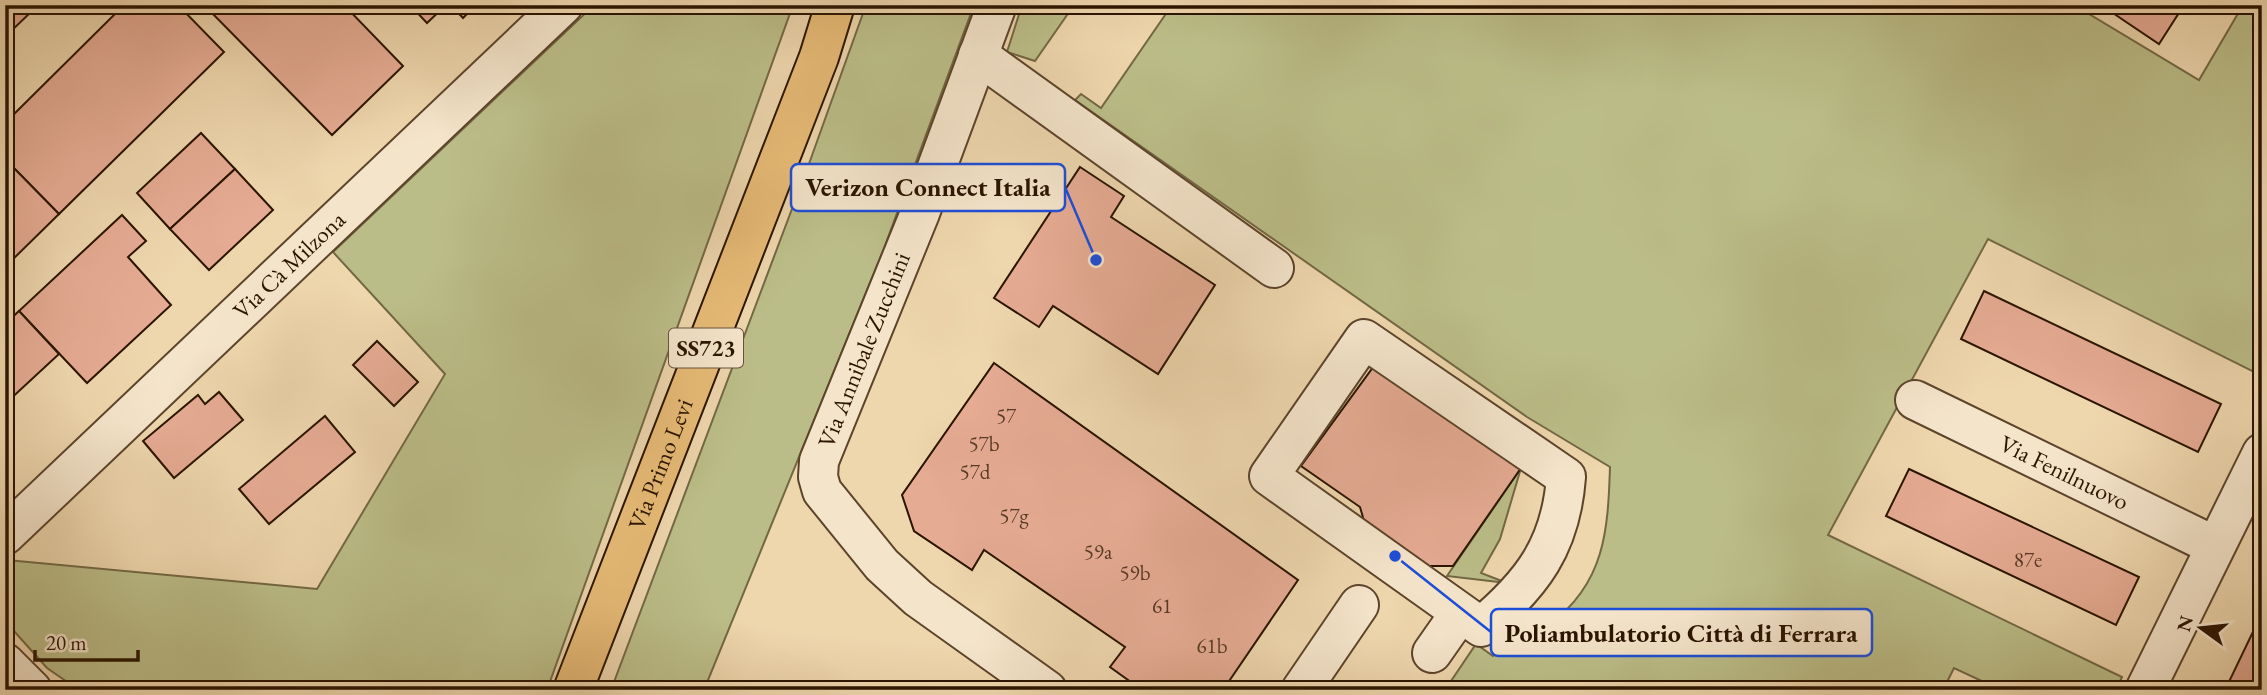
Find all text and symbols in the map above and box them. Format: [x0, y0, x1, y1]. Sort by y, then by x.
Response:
callout: Verizon Connect Italia [791, 164, 1065, 211]
text: Verizon Connect Italia [805, 170, 1051, 204]
street label: Via Cà Milzona [226, 204, 352, 325]
street label: Via Annibale Zucchini [810, 247, 917, 452]
road number: SS723 [669, 328, 743, 368]
street label: Via Primo Levi [621, 394, 700, 534]
house number: 57 [996, 402, 1017, 429]
street label: Via Fenilnuovo [1995, 428, 2134, 517]
house number: 57b [969, 430, 1000, 457]
house number: 57d [960, 458, 991, 485]
house number: 57g [999, 502, 1030, 529]
house number: 59a [1084, 538, 1113, 565]
house number: 87e [2014, 546, 2042, 573]
house number: 59b [1120, 559, 1151, 586]
house number: 61 [1152, 592, 1172, 619]
north arrow [2166, 594, 2236, 664]
callout: Poliambulatorio Città di Ferrara [1491, 609, 1872, 656]
text: N [2171, 612, 2199, 634]
text: Poliambulatorio Città di Ferrara [1504, 616, 1858, 650]
scale bar [35, 618, 138, 662]
text: 20 m [46, 629, 87, 656]
house number: 61b [1197, 632, 1228, 659]

